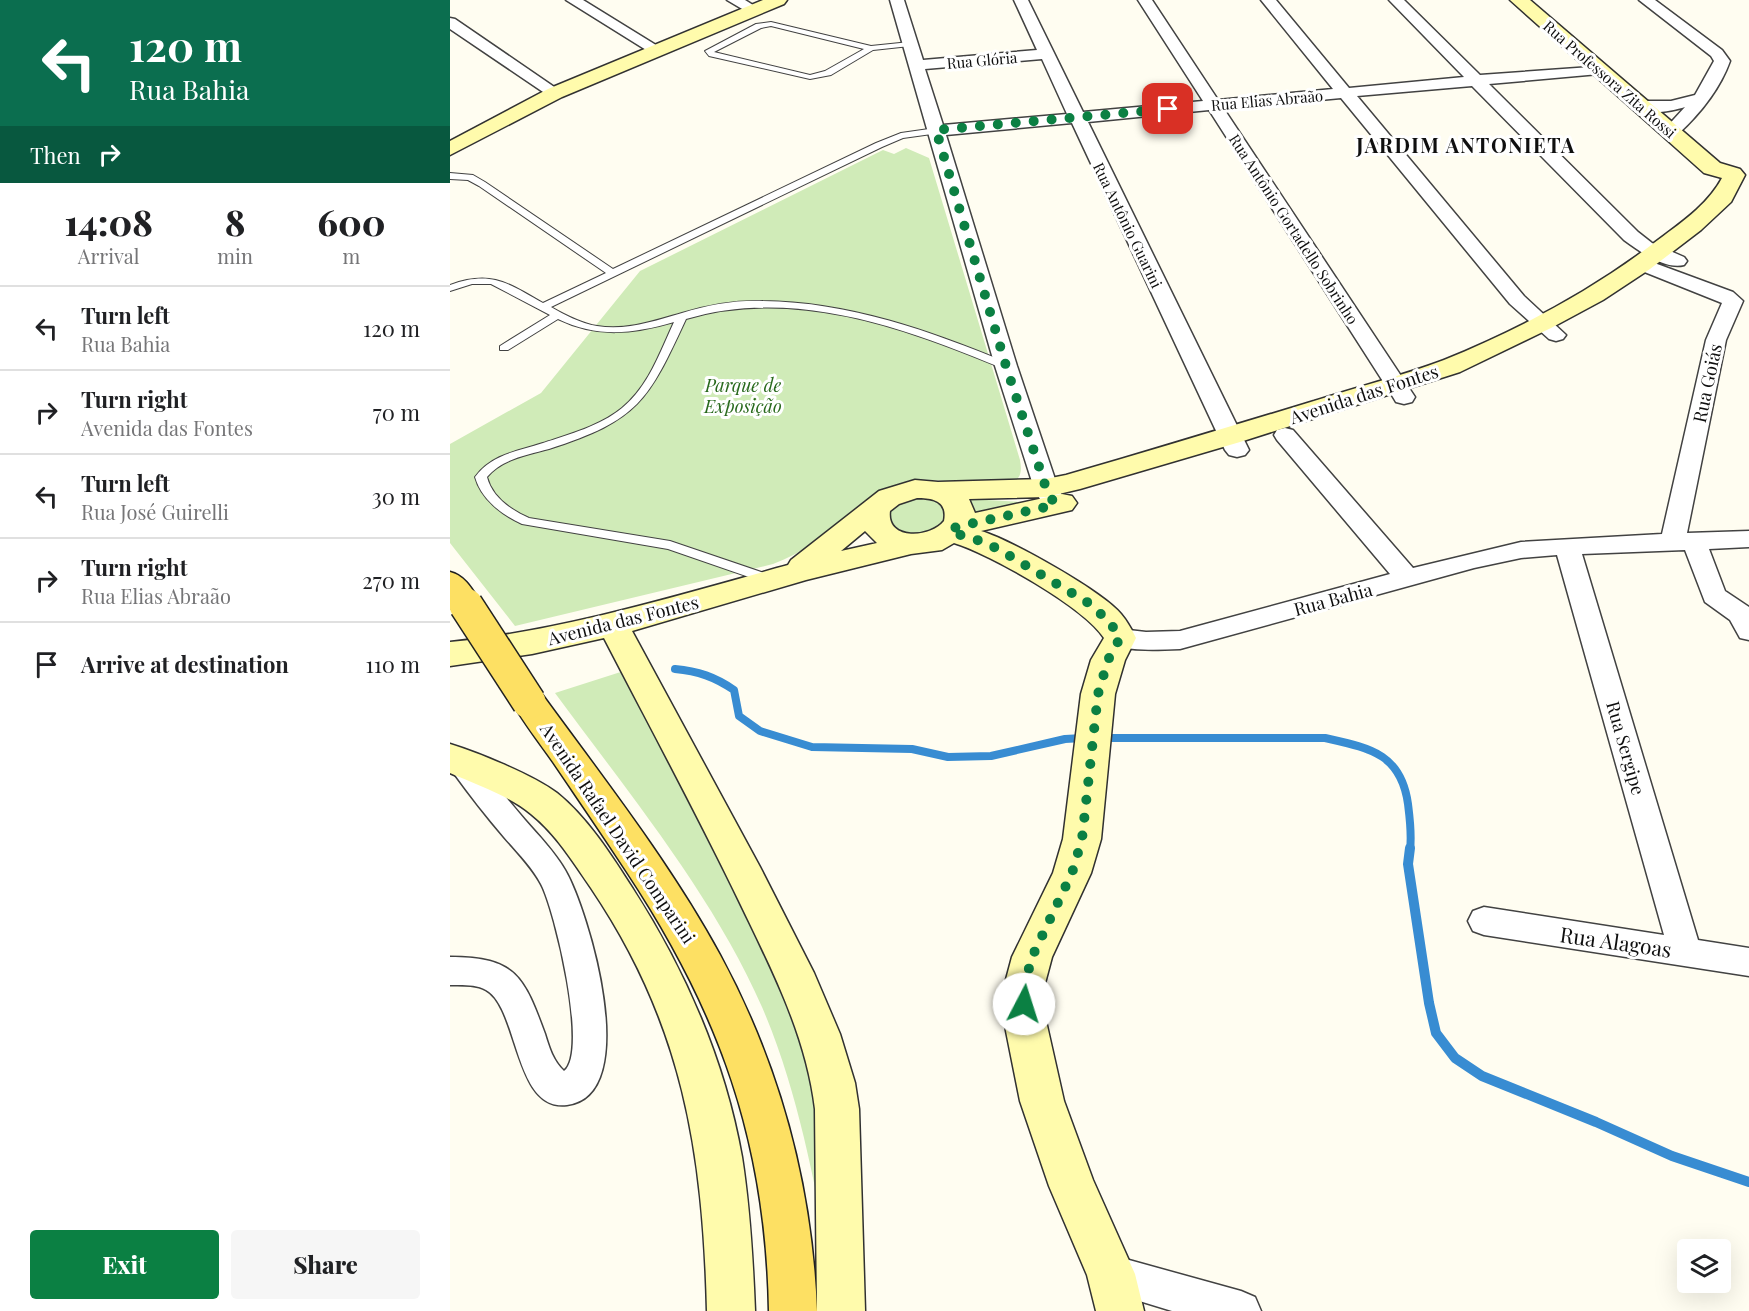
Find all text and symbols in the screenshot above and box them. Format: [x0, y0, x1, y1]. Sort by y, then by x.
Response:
street label: Rua Professora Zita Rossi [1539, 16, 1681, 143]
text: 120 m [129, 17, 242, 73]
icon: left [30, 24, 108, 102]
street label: Rua Glória [946, 47, 1019, 73]
text: Rua Bahia [129, 71, 250, 107]
pin [1142, 83, 1193, 134]
street label: Rua Elias Abraão [1210, 85, 1324, 115]
icon: arrive [1151, 92, 1184, 125]
street label: Rua Antônio Gortadello Sobrinho [1225, 130, 1363, 328]
district label: JARDIM ANTONIETA [1355, 131, 1576, 158]
icon: right [93, 138, 126, 171]
text: Then [30, 140, 81, 170]
street label: Rua Antônio Guarini [1089, 159, 1167, 292]
text: 14:08 [64, 197, 153, 245]
text: 8 [225, 197, 245, 245]
text: 600 [317, 197, 386, 245]
text: Arrival [78, 242, 139, 269]
text: min [217, 242, 253, 269]
text: m [343, 242, 360, 269]
text: Turn left [81, 300, 170, 330]
icon: left [30, 312, 63, 345]
text: 120 m [363, 313, 420, 343]
text: Rua Bahia [81, 330, 170, 357]
street label: Rua Goiás [1687, 341, 1727, 425]
street label: Avenida das Fontes [1286, 359, 1441, 430]
park label: Parque de Exposição [703, 373, 782, 418]
text: Turn right [81, 384, 187, 414]
icon: right [30, 396, 63, 429]
text: 70 m [373, 397, 420, 427]
text: Avenida das Fontes [81, 414, 253, 441]
text: Turn left [81, 468, 170, 498]
icon: left [30, 480, 63, 513]
text: 30 m [372, 481, 420, 511]
text: Rua José Guirelli [81, 498, 229, 525]
text: Turn right [81, 552, 187, 582]
icon: right [30, 564, 63, 597]
text: 270 m [362, 565, 420, 595]
street label: Rua Bahia [1291, 577, 1375, 621]
text: Rua Elias Abraão [81, 582, 231, 609]
street label: Avenida das Fontes [544, 590, 701, 651]
icon: arrive [30, 648, 63, 681]
text: Arrive at destination [81, 649, 289, 679]
text: 110 m [366, 649, 420, 679]
street label: Rua Sergipe [1601, 698, 1651, 798]
street label: Avenida Rafael David Comparini [535, 717, 701, 948]
street label: Rua Alagoas [1558, 919, 1674, 963]
position arrow [992, 972, 1056, 1036]
button: Exit [30, 1230, 219, 1299]
button: Share [231, 1230, 420, 1299]
map controls [1677, 1239, 1731, 1293]
button: layers [1677, 1239, 1731, 1293]

